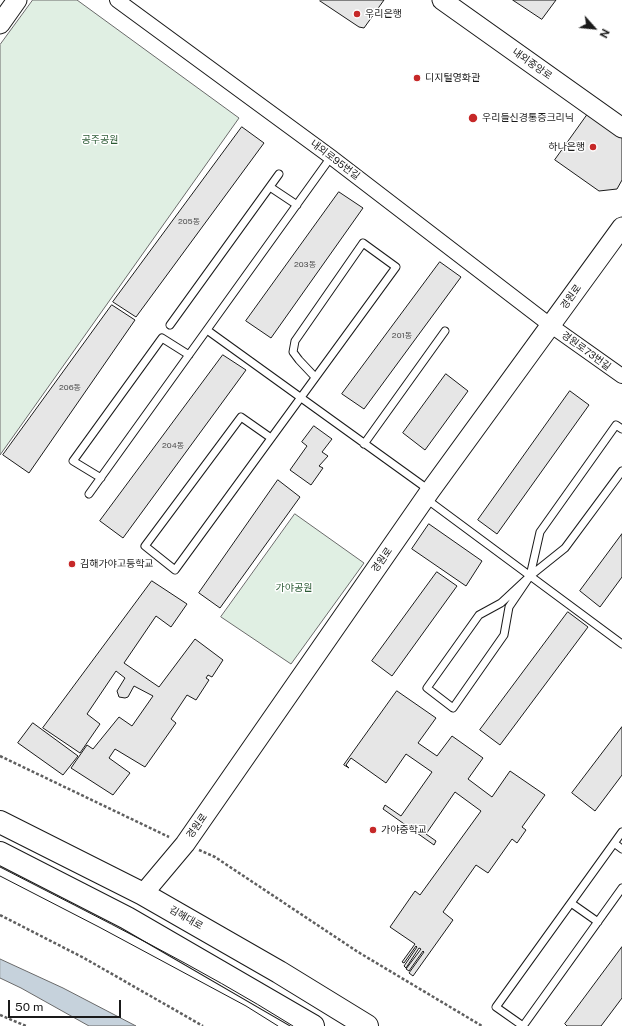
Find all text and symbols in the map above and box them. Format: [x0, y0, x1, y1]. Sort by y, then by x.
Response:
place label: 우리은행 [365, 8, 402, 20]
north arrow [574, 8, 614, 48]
marker: 우리은행 [352, 9, 362, 19]
text: N [597, 27, 612, 40]
street label: 내외중앙로 [510, 46, 554, 82]
place label: 디지털영화관 [425, 72, 480, 84]
marker: 디지털영화관 [412, 73, 422, 83]
marker: 우리들신경통증크리닉 [467, 112, 479, 124]
place label: 우리들신경통증크리닉 [482, 112, 574, 124]
park label: 공주공원 [82, 134, 118, 146]
street label: 내외로95번길 [308, 138, 362, 182]
place label: 하나은행 [548, 141, 585, 153]
marker: 하나은행 [588, 142, 598, 152]
house number: 205동 [178, 217, 200, 227]
house number: 203동 [294, 260, 316, 270]
street label: 경원로 [558, 282, 584, 312]
street label: 경원로73번길 [559, 329, 613, 373]
house number: 201동 [392, 331, 412, 341]
house number: 206동 [59, 383, 81, 393]
house number: 204동 [162, 441, 184, 451]
street label: 경원로 [369, 545, 395, 575]
place label: 김해가야고등학교 [80, 558, 154, 570]
marker: 김해가야고등학교 [67, 559, 77, 569]
park label: 가야공원 [276, 582, 312, 594]
street label: 경원로 [184, 811, 210, 841]
place label: 가야중학교 [381, 824, 427, 836]
marker: 가야중학교 [368, 825, 378, 835]
street label: 김해대로 [167, 904, 205, 932]
scale bar [10, 992, 123, 1018]
text: 50 m [15, 1000, 43, 1014]

